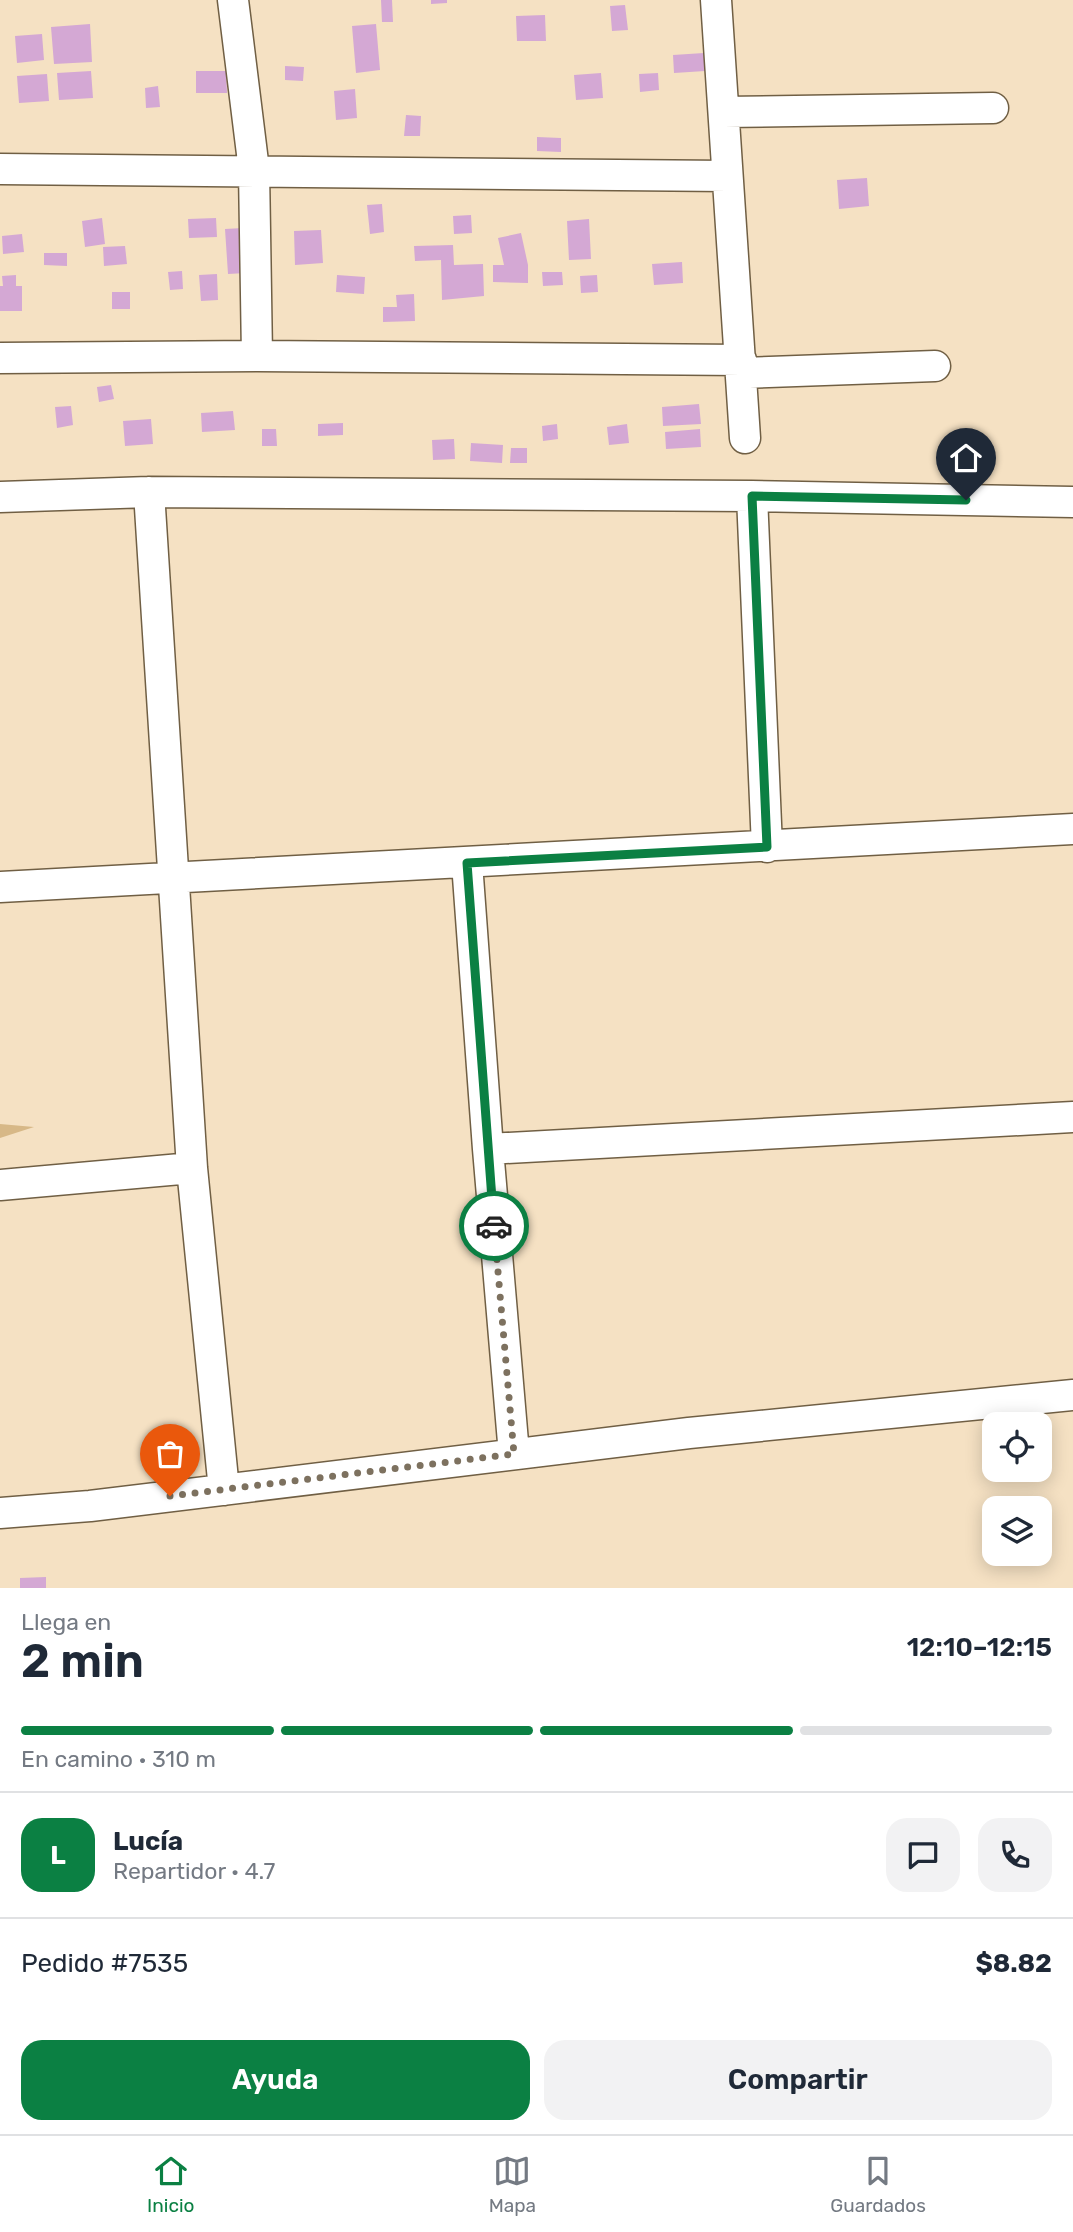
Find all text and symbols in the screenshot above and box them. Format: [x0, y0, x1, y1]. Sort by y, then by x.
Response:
pin [936, 428, 996, 500]
icon: home [947, 439, 985, 477]
courier [459, 1191, 529, 1261]
icon: car [475, 1207, 513, 1245]
map controls [982, 1412, 1052, 1566]
button: locate [982, 1412, 1052, 1482]
pin [140, 1424, 200, 1496]
icon: bag [151, 1435, 189, 1473]
button: layers [982, 1496, 1052, 1566]
text: Llega en [21, 1608, 111, 1636]
text: 12:10–12:15 [907, 1632, 1052, 1663]
text: 2 min [21, 1634, 144, 1689]
text: En camino · 310 m [21, 1745, 216, 1773]
button: chat [886, 1818, 960, 1892]
button: phone [978, 1818, 1052, 1892]
text: Lucía [113, 1826, 183, 1857]
text: L [50, 1840, 66, 1871]
text: Repartidor · 4.7 [113, 1857, 275, 1885]
text: Pedido #7535 [21, 1948, 188, 1979]
text: $8.82 [975, 1948, 1052, 1979]
button: Ayuda [21, 2040, 530, 2120]
button: Compartir [544, 2040, 1052, 2120]
tab: Inicio [147, 2152, 194, 2217]
tab: Mapa [489, 2152, 536, 2217]
tab: Guardados [830, 2152, 926, 2217]

